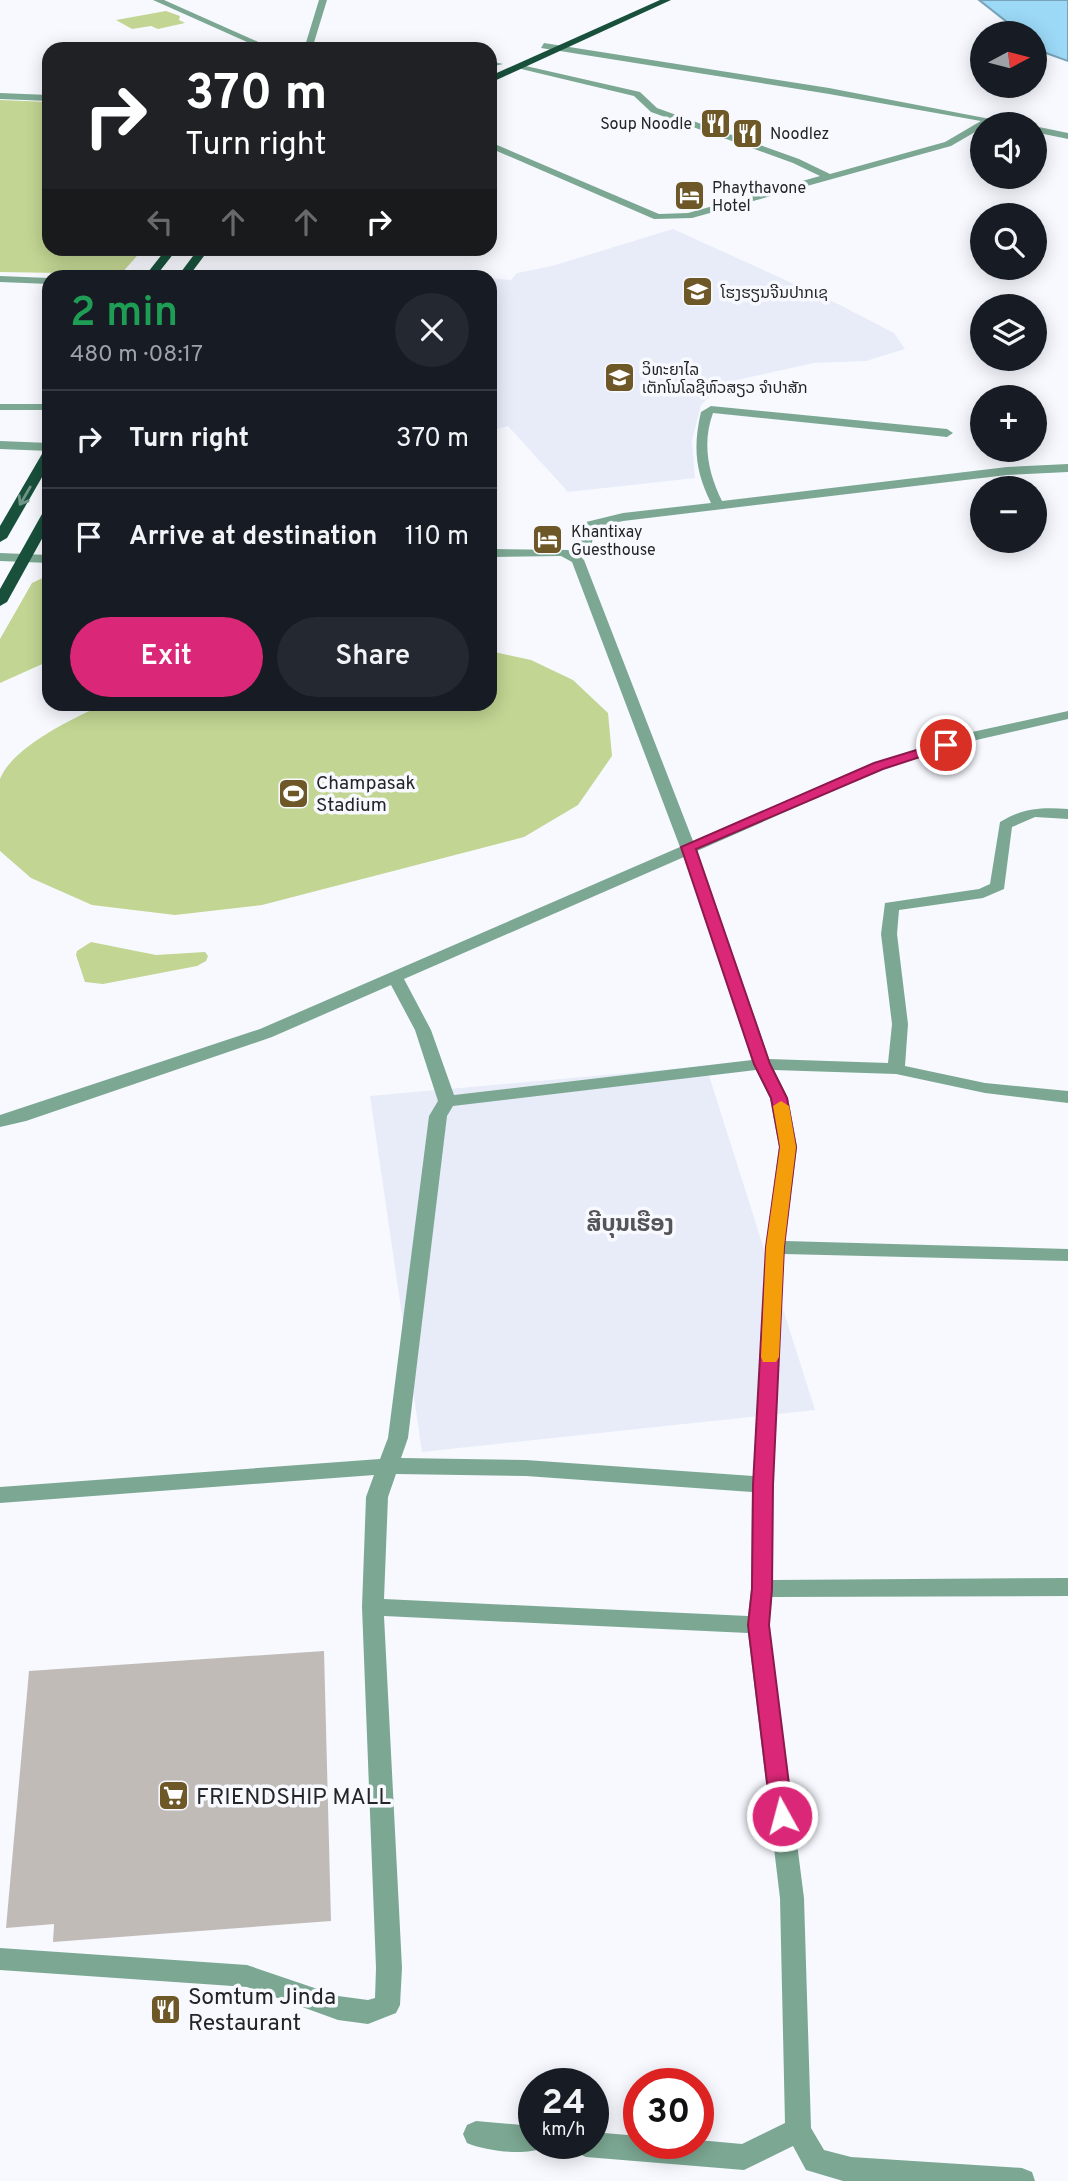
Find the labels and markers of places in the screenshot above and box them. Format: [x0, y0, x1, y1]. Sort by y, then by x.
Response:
restaurant icon: Soup Noodle [698, 106, 732, 140]
place label: Soup Noodle [600, 115, 692, 135]
restaurant icon: Noodlez [730, 116, 764, 150]
place label: Noodlez [770, 125, 829, 145]
hotel icon: Phaythavone Hotel [672, 179, 706, 213]
place label: Phaythavone Hotel [712, 179, 806, 217]
school or university icon: ໂຮງຮຽນຈີນປາກເຊ [681, 275, 715, 309]
place label: ໂຮງຮຽນຈີນປາກເຊ [720, 284, 828, 304]
school or university icon: ວິທະຍາໄລ ເຕັກໂນໂລຊີຫົວສຽວ ຈຳປາສັກ [602, 361, 636, 395]
place label: ວິທະຍາໄລ ເຕັກໂນໂລຊີຫົວສຽວ ຈຳປາສັກ [642, 361, 808, 399]
hotel icon: Khantixay Guesthouse [531, 523, 565, 557]
place label: Khantixay Guesthouse [571, 523, 656, 561]
pin [916, 715, 976, 775]
place label: Champasak Stadium [316, 772, 415, 818]
sports icon: Champasak Stadium [276, 776, 310, 810]
supermarket icon: FRIENDSHIP MALL [156, 1779, 190, 1813]
place label: FRIENDSHIP MALL [196, 1784, 391, 1813]
place label: Somtum Jinda Restaurant [188, 1984, 336, 2039]
restaurant icon: Somtum Jinda Restaurant [148, 1992, 182, 2026]

